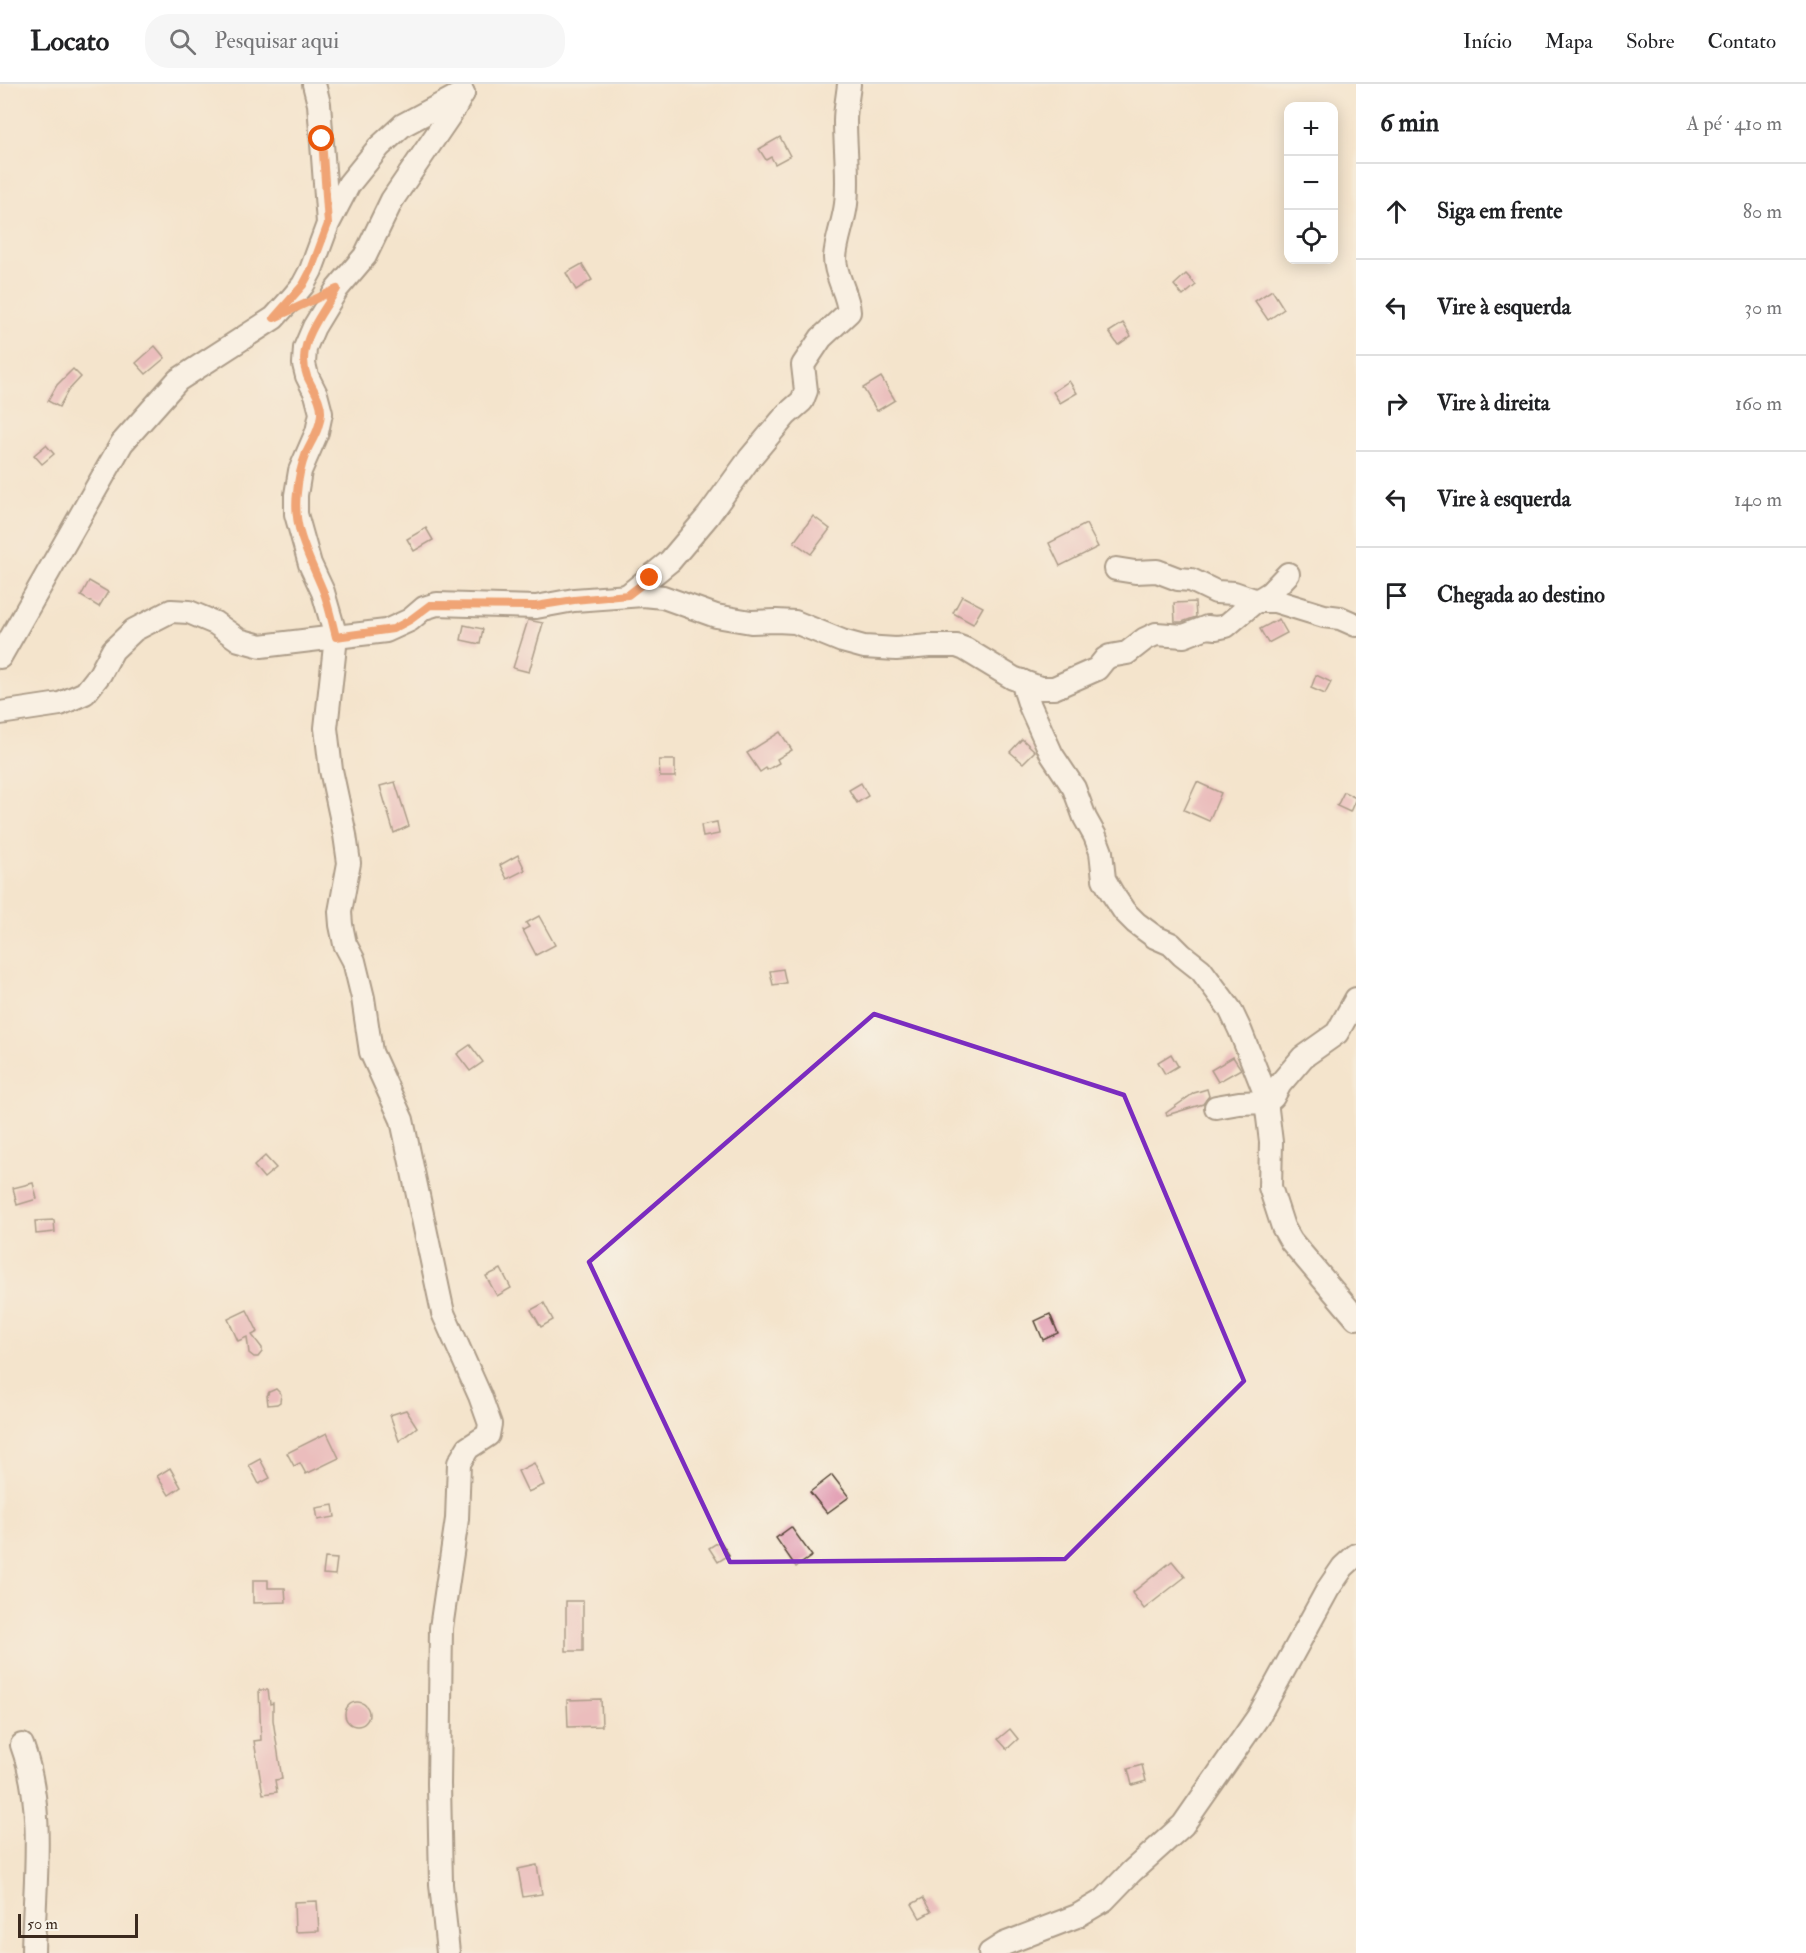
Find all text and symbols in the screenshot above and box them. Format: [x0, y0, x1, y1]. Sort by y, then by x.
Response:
search box [145, 14, 565, 68]
text: Locato [30, 24, 109, 59]
icon: search [166, 25, 199, 58]
text: Pesquisar aqui [214, 27, 339, 55]
text: Início [1463, 28, 1512, 55]
text: Mapa [1545, 28, 1593, 55]
text: Sobre [1626, 28, 1675, 55]
text: Contato [1708, 28, 1776, 55]
map controls [1284, 102, 1338, 264]
button: + [1284, 102, 1338, 156]
text: 6 min [1380, 107, 1439, 139]
text: A pé · 410 m [1686, 111, 1782, 136]
route start [308, 125, 334, 151]
button: − [1284, 156, 1338, 210]
icon: ahead [1380, 195, 1413, 228]
text: Siga em frente [1437, 197, 1562, 225]
text: 80 m [1743, 199, 1782, 224]
button: locate [1284, 210, 1338, 264]
icon: left [1380, 291, 1413, 324]
text: Vire à esquerda [1437, 293, 1571, 321]
text: 30 m [1744, 295, 1782, 320]
icon: right [1380, 387, 1413, 420]
text: Vire à direita [1437, 389, 1550, 417]
text: 160 m [1735, 391, 1782, 416]
icon: left [1380, 483, 1413, 516]
text: Vire à esquerda [1437, 485, 1571, 513]
text: 140 m [1734, 487, 1782, 512]
route end [636, 564, 662, 590]
icon: arrive [1380, 579, 1413, 612]
text: Chegada ao destino [1437, 581, 1605, 609]
scale bar [18, 1911, 138, 1938]
text: 50 m [27, 1914, 58, 1934]

